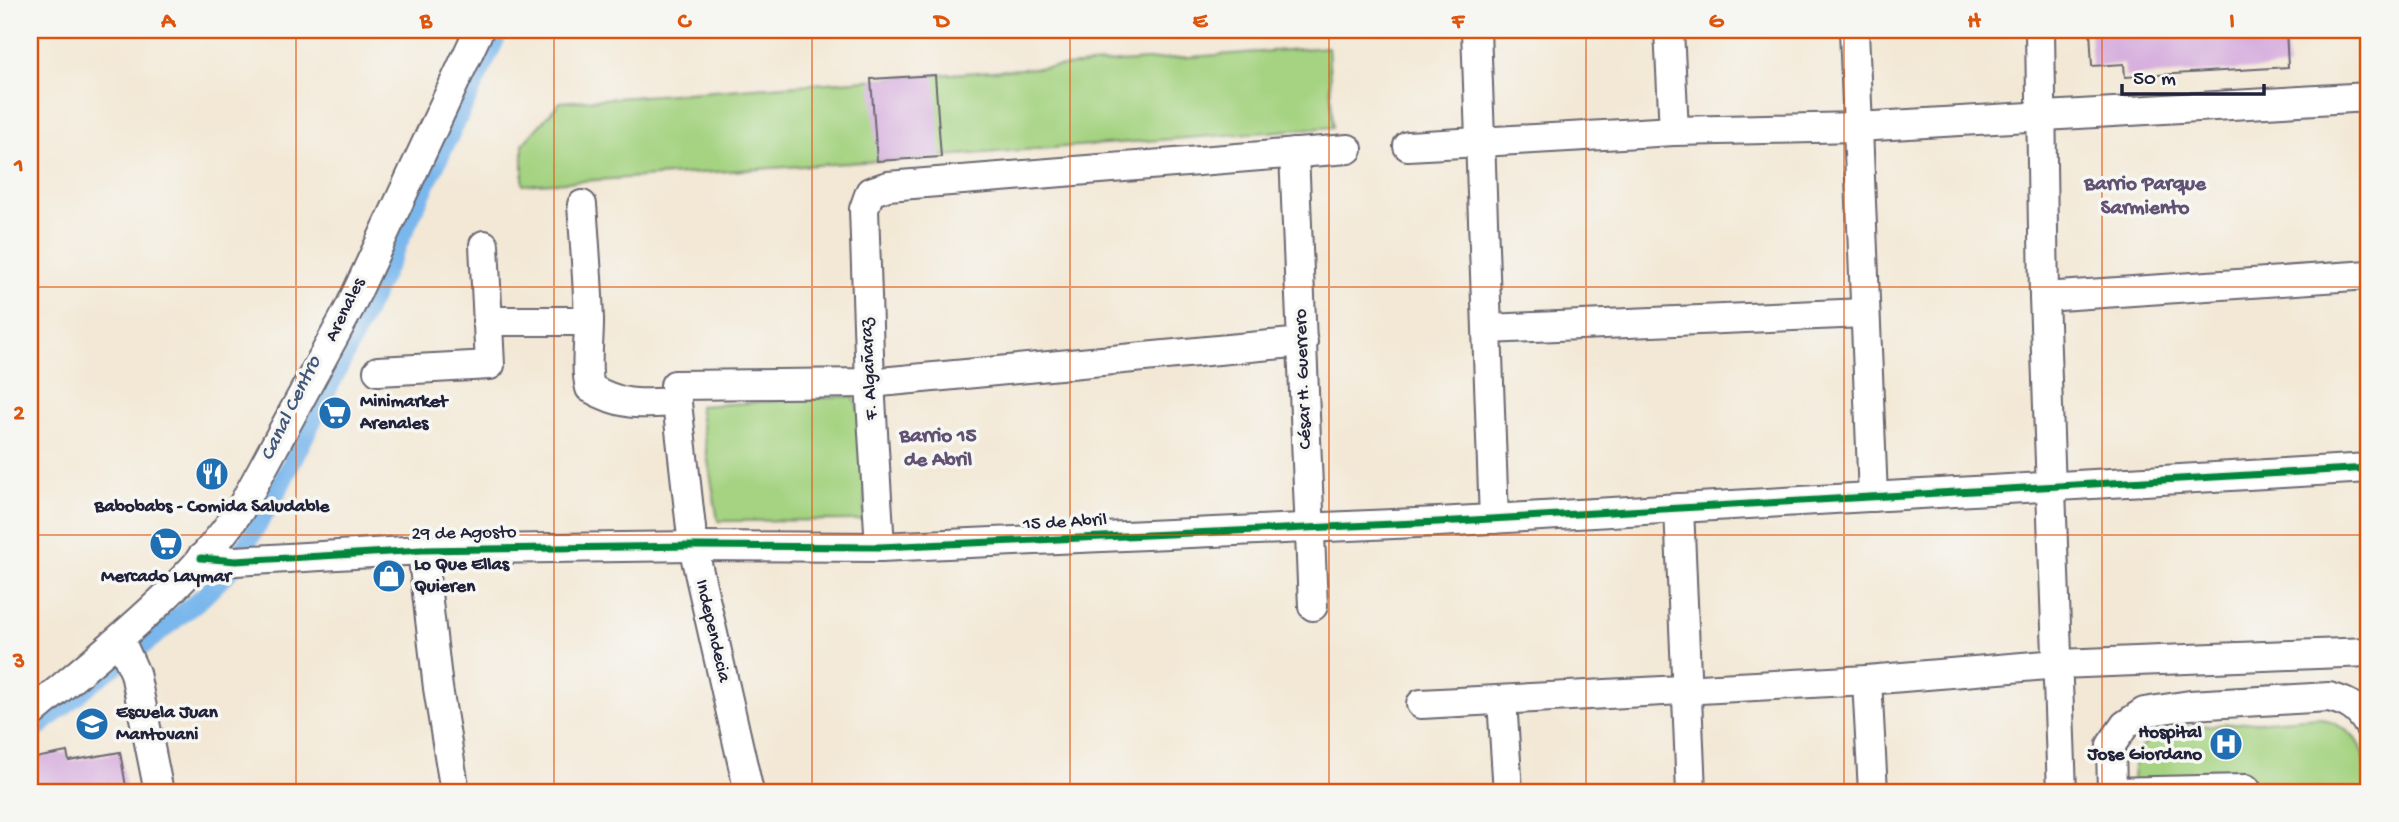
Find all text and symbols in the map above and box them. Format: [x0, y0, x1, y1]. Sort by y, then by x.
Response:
text: A [160, 9, 176, 36]
text: B [419, 9, 433, 36]
text: C [678, 9, 693, 36]
text: D [933, 9, 951, 36]
text: E [1193, 9, 1209, 36]
text: F [1451, 9, 1466, 36]
text: G [1709, 9, 1725, 36]
text: H [1967, 9, 1981, 36]
text: I [2229, 9, 2235, 36]
scale bar [2122, 52, 2264, 96]
text: 50 m [2133, 68, 2176, 93]
text: 1 [13, 153, 24, 180]
district label: Barrio Parque Sarmiento [2083, 173, 2207, 222]
street label: Arenales [321, 273, 372, 346]
street label: César H. Guerrero [1290, 308, 1318, 450]
street label: F. Algañaraz [856, 317, 884, 422]
water label: Canal Centro [256, 352, 329, 465]
place label: Minimarket Arenales [359, 391, 449, 436]
supermarket icon: Minimarket Arenales [316, 394, 354, 432]
text: 2 [13, 401, 25, 428]
district label: Barrio 15 de Abril [898, 425, 977, 474]
restaurant icon: Babobabs - Comida Saludable [193, 455, 231, 493]
place label: Babobabs - Comida Saludable [94, 496, 331, 519]
street label: 15 de Abril [1022, 509, 1107, 537]
street label: 29 de Agosto [411, 522, 517, 546]
supermarket icon: Mercado Laymar [147, 525, 185, 563]
place label: Lo Que Ellas Quieren [414, 554, 510, 599]
shop icon: Lo Que Ellas Quieren [370, 557, 408, 595]
place label: Mercado Laymar [101, 566, 233, 589]
street label: Independecia [689, 577, 735, 686]
text: 3 [12, 649, 25, 676]
place label: Escuela Juan Mantovani [116, 702, 219, 747]
school or university icon: Escuela Juan Mantovani [73, 705, 111, 743]
place label: Hospital Jose Giordano [2087, 722, 2202, 767]
hospital icon: Hospital Jose Giordano [2207, 725, 2245, 763]

